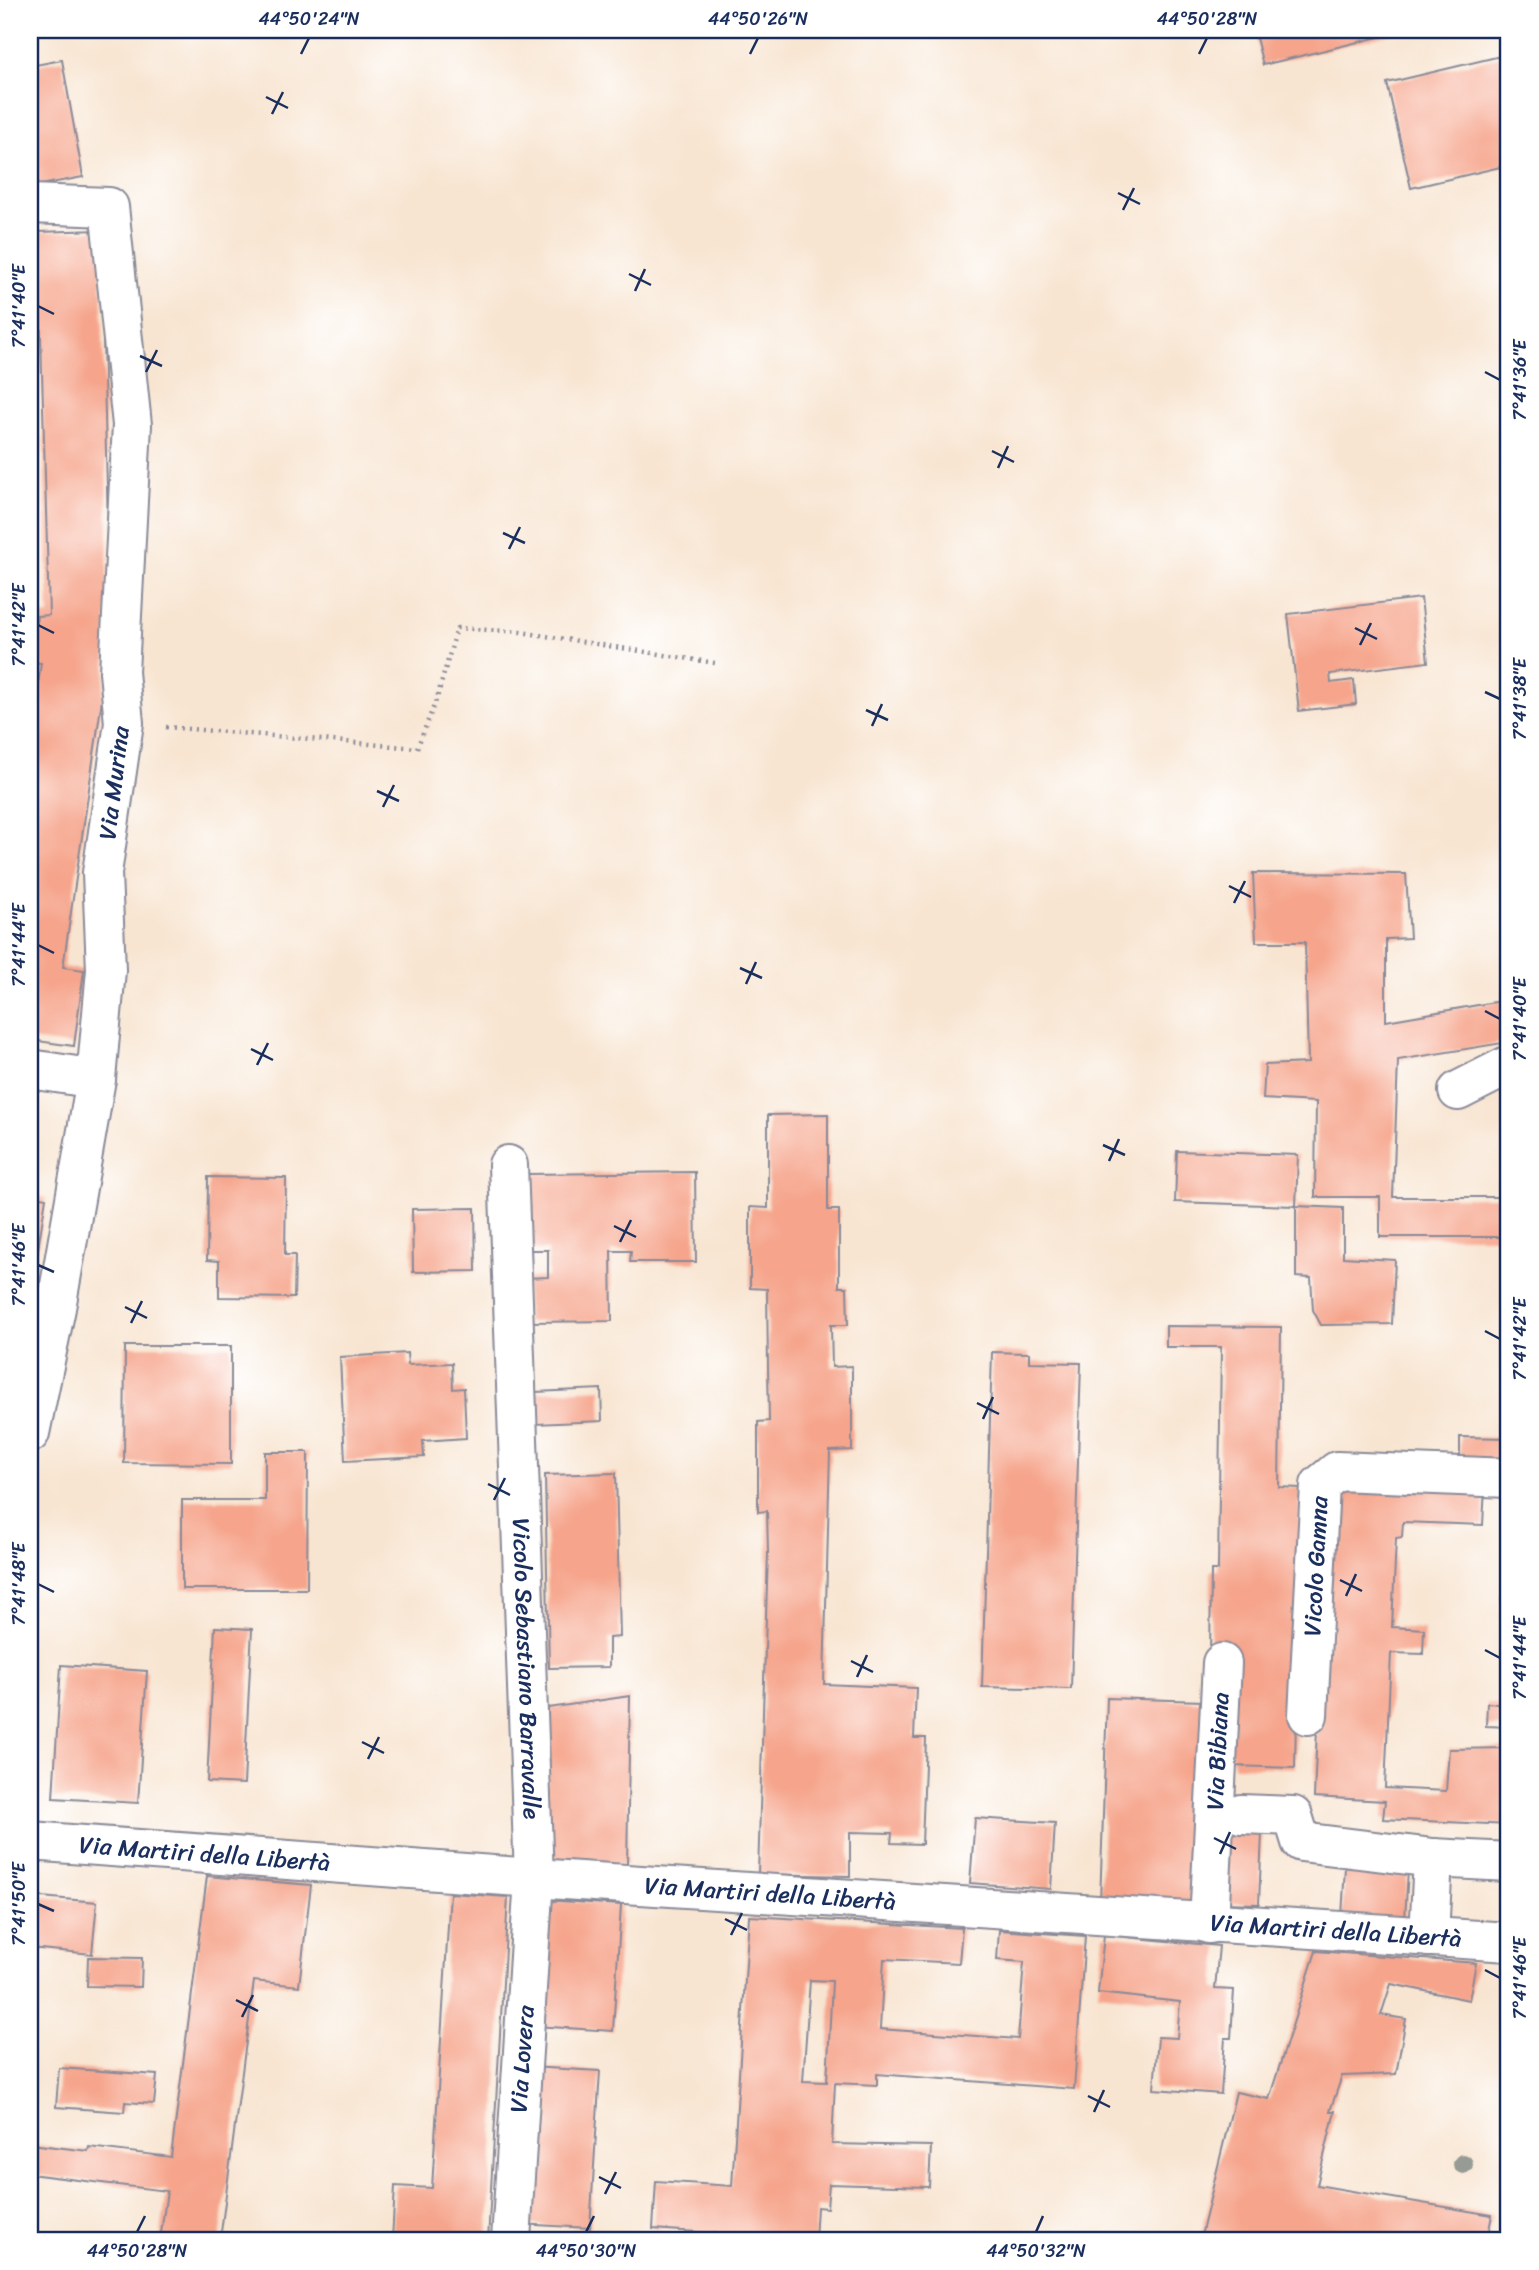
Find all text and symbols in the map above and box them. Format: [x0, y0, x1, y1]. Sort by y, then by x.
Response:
text: 44°50'24"N [259, 3, 360, 35]
text: 44°50'26"N [708, 3, 808, 35]
text: 44°50'28"N [1157, 3, 1258, 35]
text: 7°41'40"E [3, 263, 35, 348]
text: 7°41'36"E [1504, 338, 1536, 421]
text: 7°41'42"E [3, 583, 35, 666]
text: 7°41'38"E [1504, 657, 1536, 740]
street label: Via Murina [86, 723, 142, 842]
text: 7°41'44"E [3, 902, 35, 987]
text: 7°41'40"E [1504, 976, 1536, 1061]
text: 7°41'46"E [3, 1223, 35, 1306]
text: 7°41'42"E [1504, 1297, 1536, 1380]
street label: Vicolo Gamna [1291, 1494, 1340, 1637]
street label: Vicolo Sebastiano Barravalle [500, 1517, 553, 1821]
text: 7°41'48"E [3, 1541, 35, 1626]
text: 7°41'44"E [1504, 1615, 1536, 1700]
street label: Via Bibiana [1194, 1691, 1242, 1811]
street label: Via Martiri della Libertà [77, 1824, 332, 1884]
text: 7°41'50"E [3, 1861, 35, 1946]
street label: Via Martiri della Libertà [643, 1864, 897, 1923]
street label: Via Martiri della Libertà [1209, 1901, 1463, 1960]
text: 7°41'46"E [1504, 1936, 1536, 2019]
street label: Via Lovera [497, 2003, 547, 2114]
text: 44°50'28"N [87, 2235, 188, 2267]
text: 44°50'30"N [536, 2235, 637, 2267]
text: 44°50'32"N [986, 2235, 1086, 2267]

